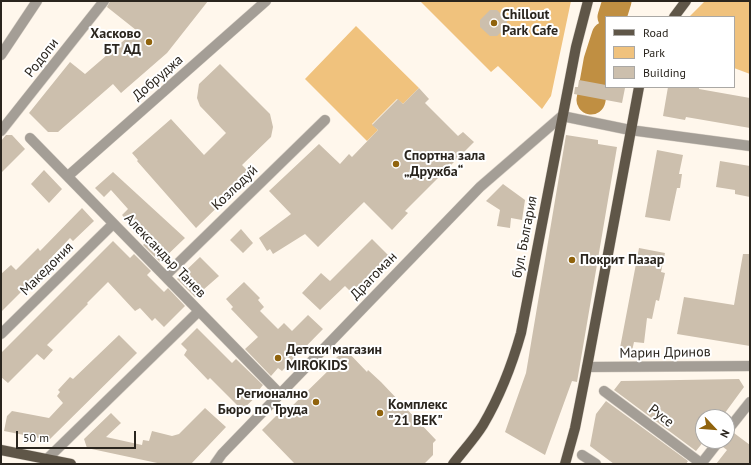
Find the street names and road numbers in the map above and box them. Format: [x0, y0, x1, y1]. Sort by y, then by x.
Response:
street label: Родопи [22, 35, 62, 81]
street label: Добруджа [129, 51, 187, 105]
street label: Козлодуй [208, 162, 262, 214]
street label: бул. България [509, 195, 541, 279]
street label: Александър Танев [121, 210, 209, 302]
street label: Македония [17, 239, 77, 299]
street label: Драгоман [347, 249, 401, 303]
street label: Марин Дринов [619, 344, 711, 362]
street label: Русе [645, 401, 677, 431]

